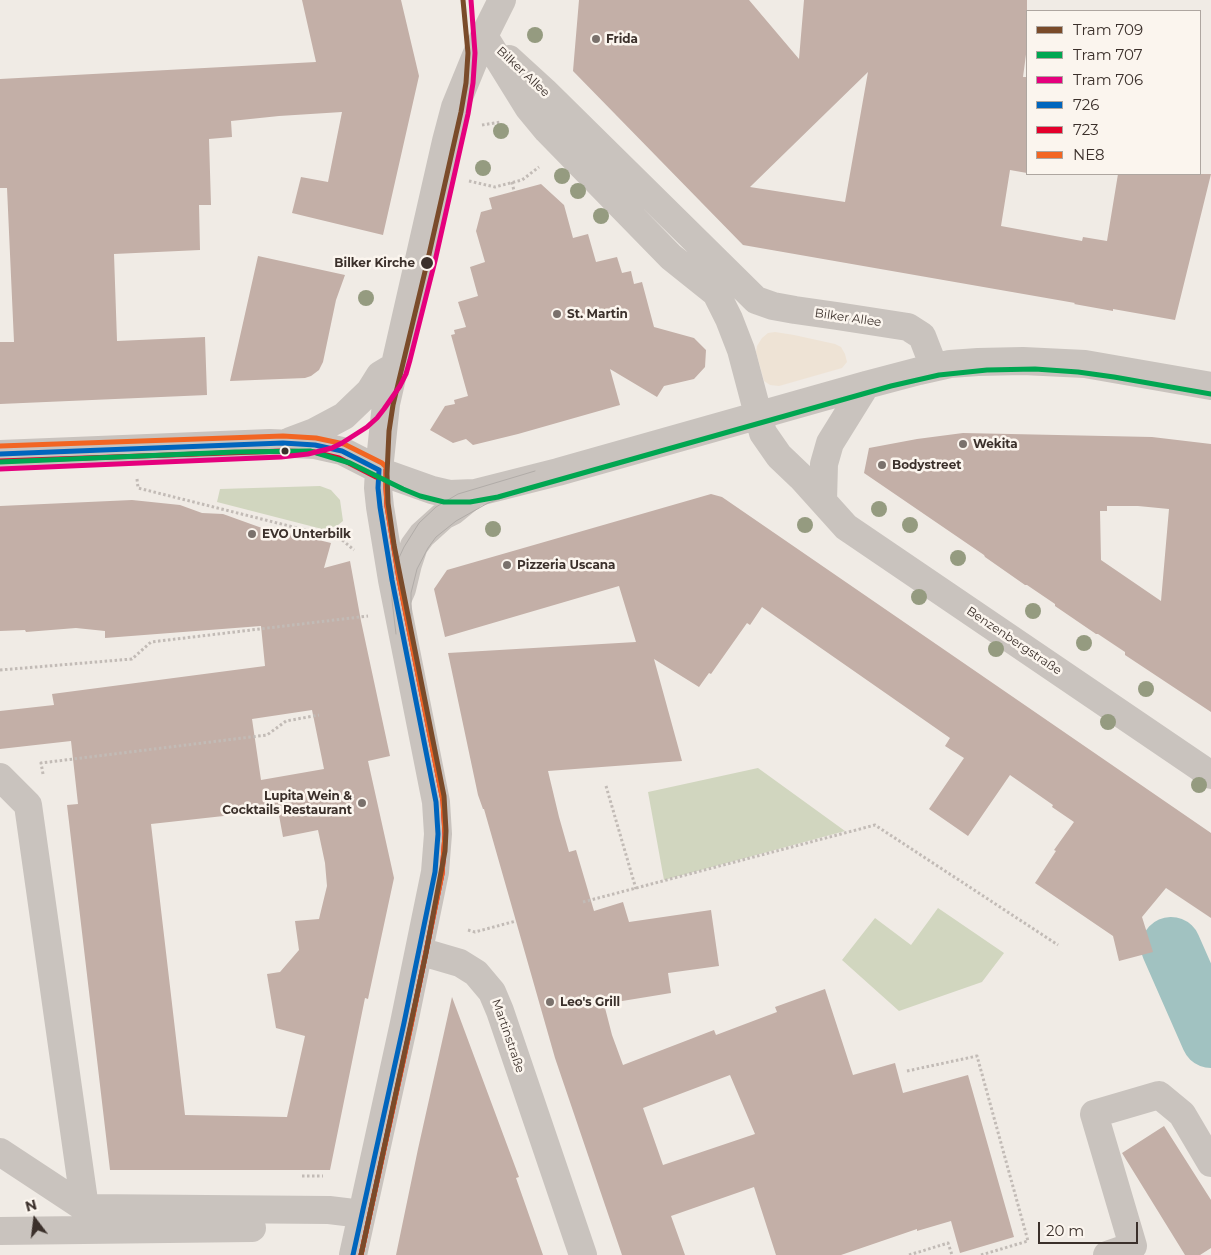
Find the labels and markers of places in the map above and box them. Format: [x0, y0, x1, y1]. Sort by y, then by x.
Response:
place label: Frida [606, 32, 638, 46]
marker: Frida [590, 33, 602, 45]
marker: Bilker Kirche [419, 255, 435, 271]
place label: Bilker Kirche [334, 256, 415, 270]
place label: St. Martin [567, 307, 628, 321]
marker: St. Martin [551, 308, 563, 320]
place label: Wekita [973, 437, 1018, 451]
marker: Wekita [957, 438, 969, 450]
unlabelled marker [280, 446, 290, 456]
place label: Bodystreet [892, 458, 961, 472]
marker: Bodystreet [876, 459, 888, 471]
place label: EVO Unterbilk [262, 527, 351, 541]
marker: EVO Unterbilk [246, 528, 258, 540]
place label: Pizzeria Uscana [517, 558, 615, 572]
marker: Pizzeria Uscana [501, 559, 513, 571]
place label: Lupita Wein & Cocktails Restaurant [222, 789, 352, 817]
marker: Lupita Wein & Cocktails Restaurant [356, 797, 368, 809]
place label: Leo's Grill [560, 995, 620, 1009]
marker: Leo's Grill [544, 996, 556, 1008]

